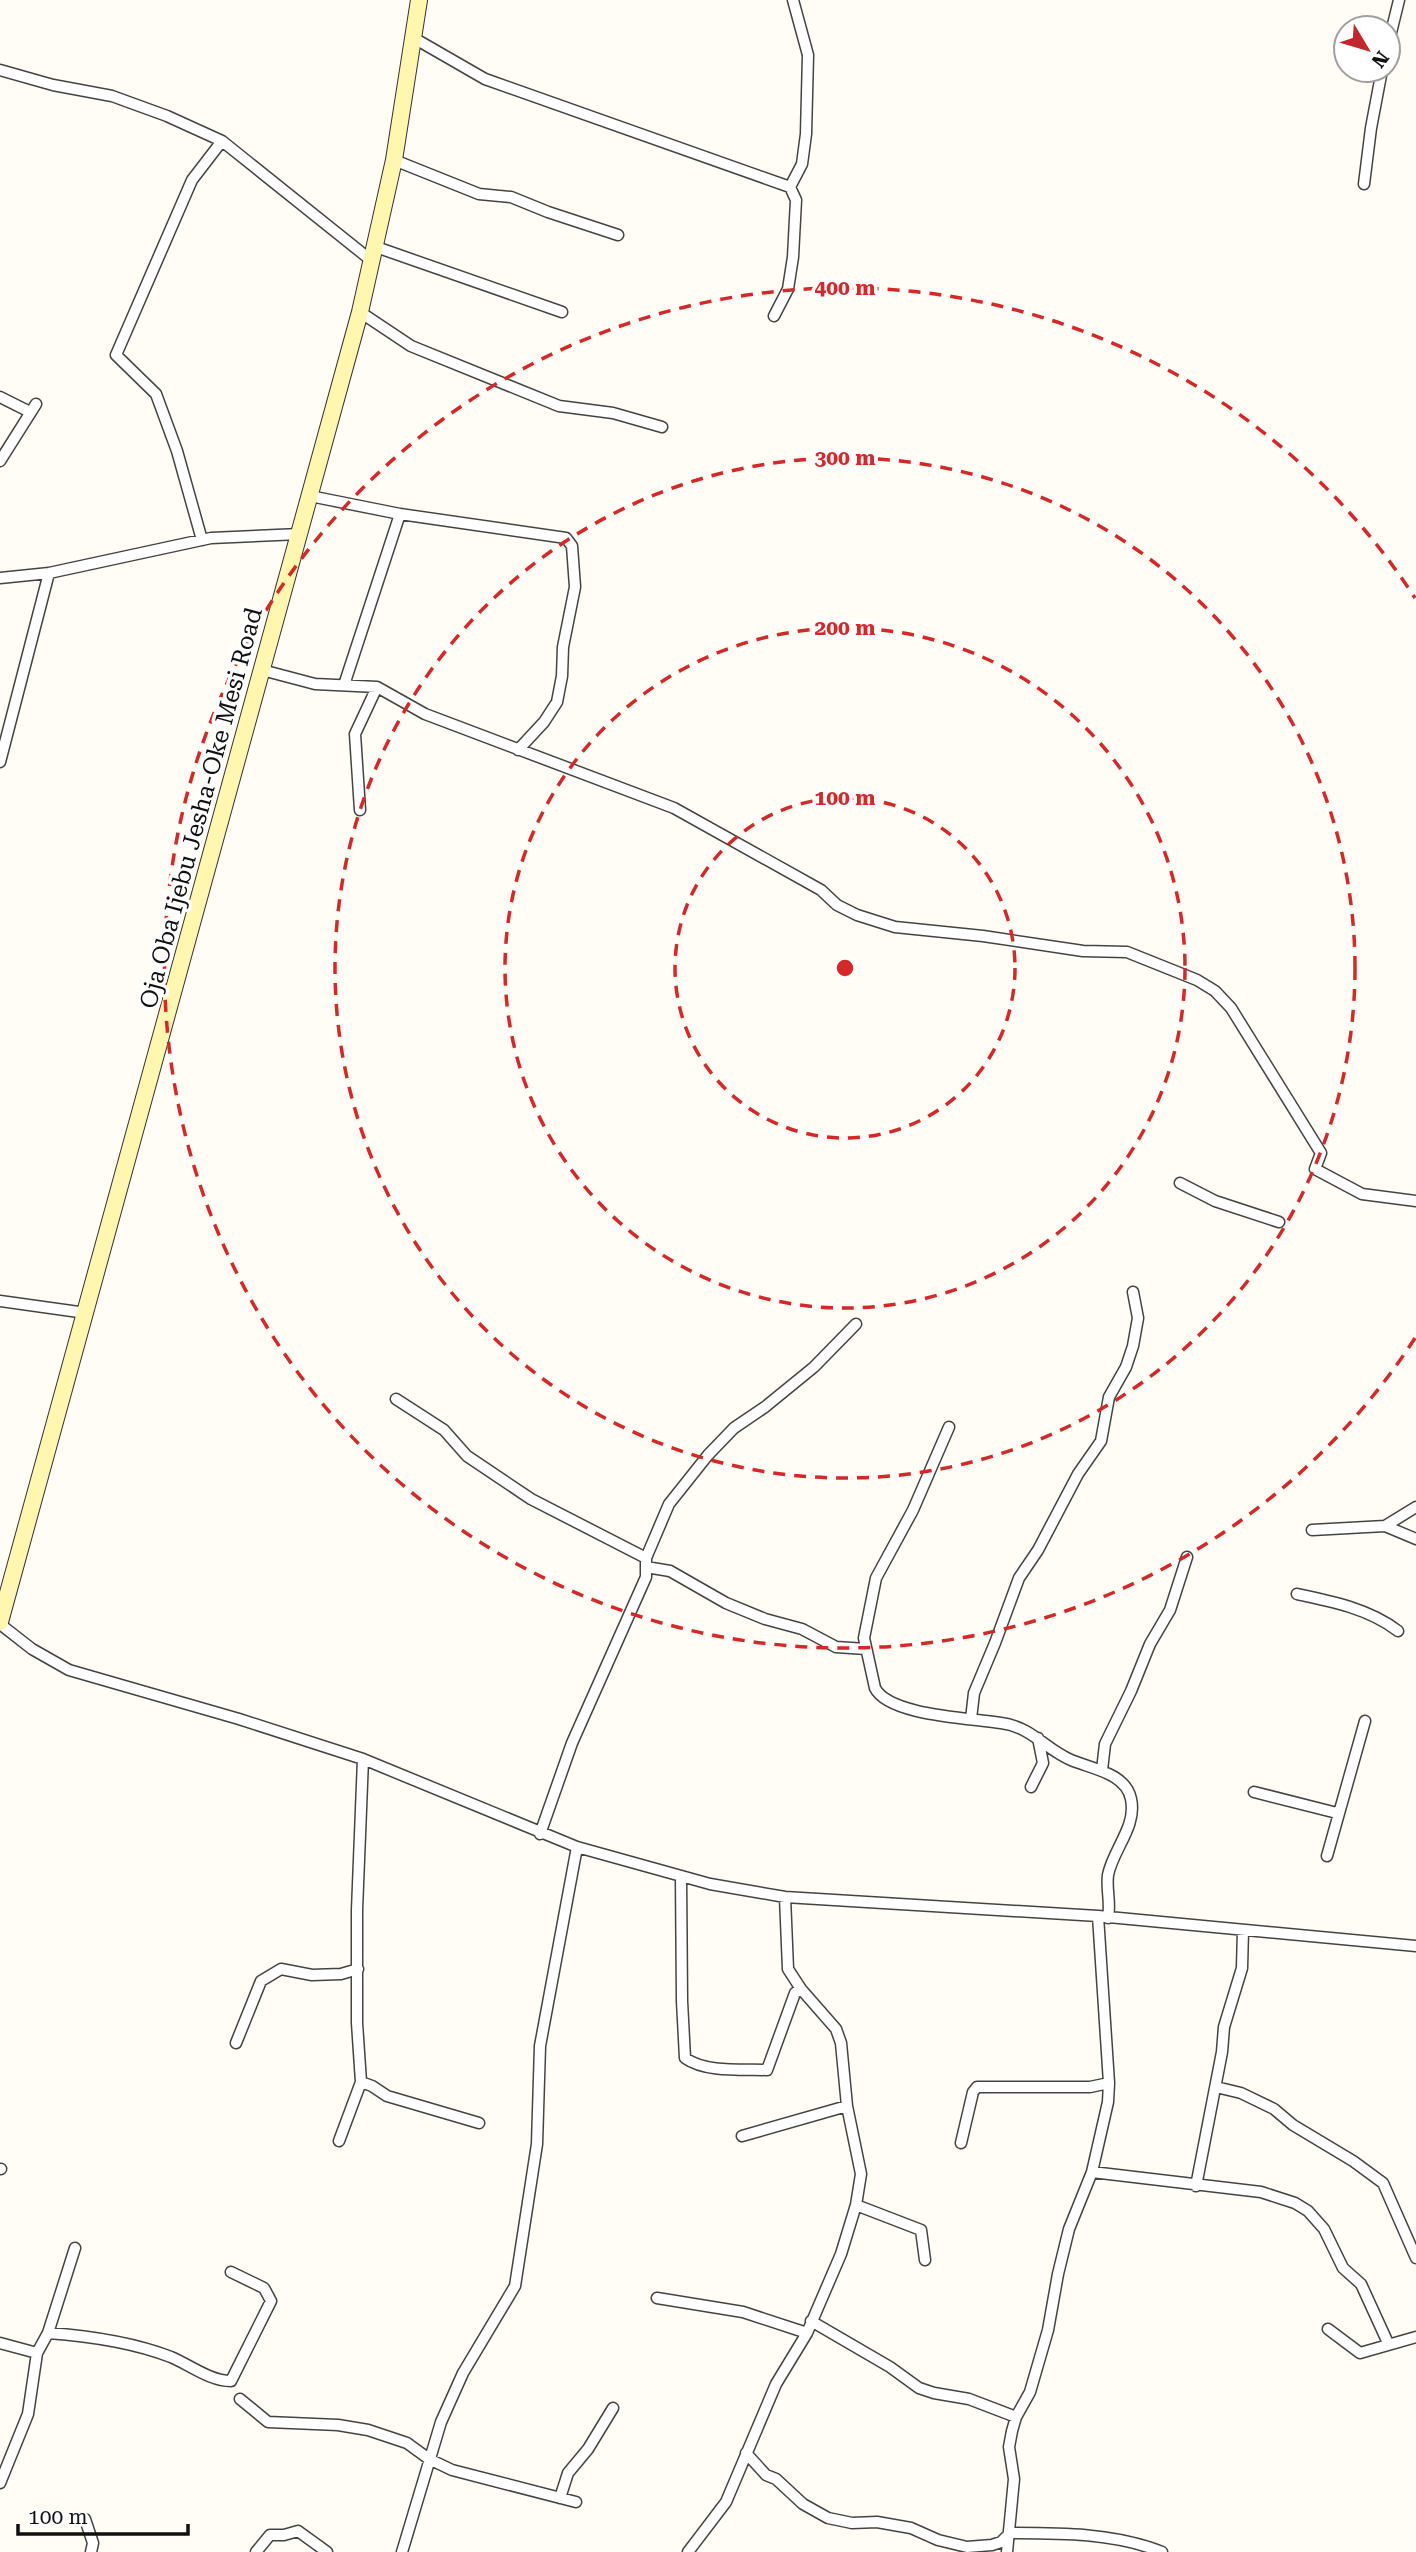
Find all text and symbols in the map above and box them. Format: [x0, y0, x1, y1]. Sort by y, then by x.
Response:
north arrow [1332, 14, 1402, 84]
text: N [1366, 46, 1394, 72]
text: 400 m [815, 276, 875, 300]
text: 300 m [815, 446, 875, 470]
street label: Oja Oba Ijebu Jesha-Oke Mesi Road [134, 605, 268, 1011]
text: 200 m [815, 616, 875, 640]
text: 100 m [815, 786, 875, 810]
centre of rings [833, 956, 857, 980]
scale bar [18, 2492, 187, 2536]
text: 100 m [28, 2505, 88, 2529]

